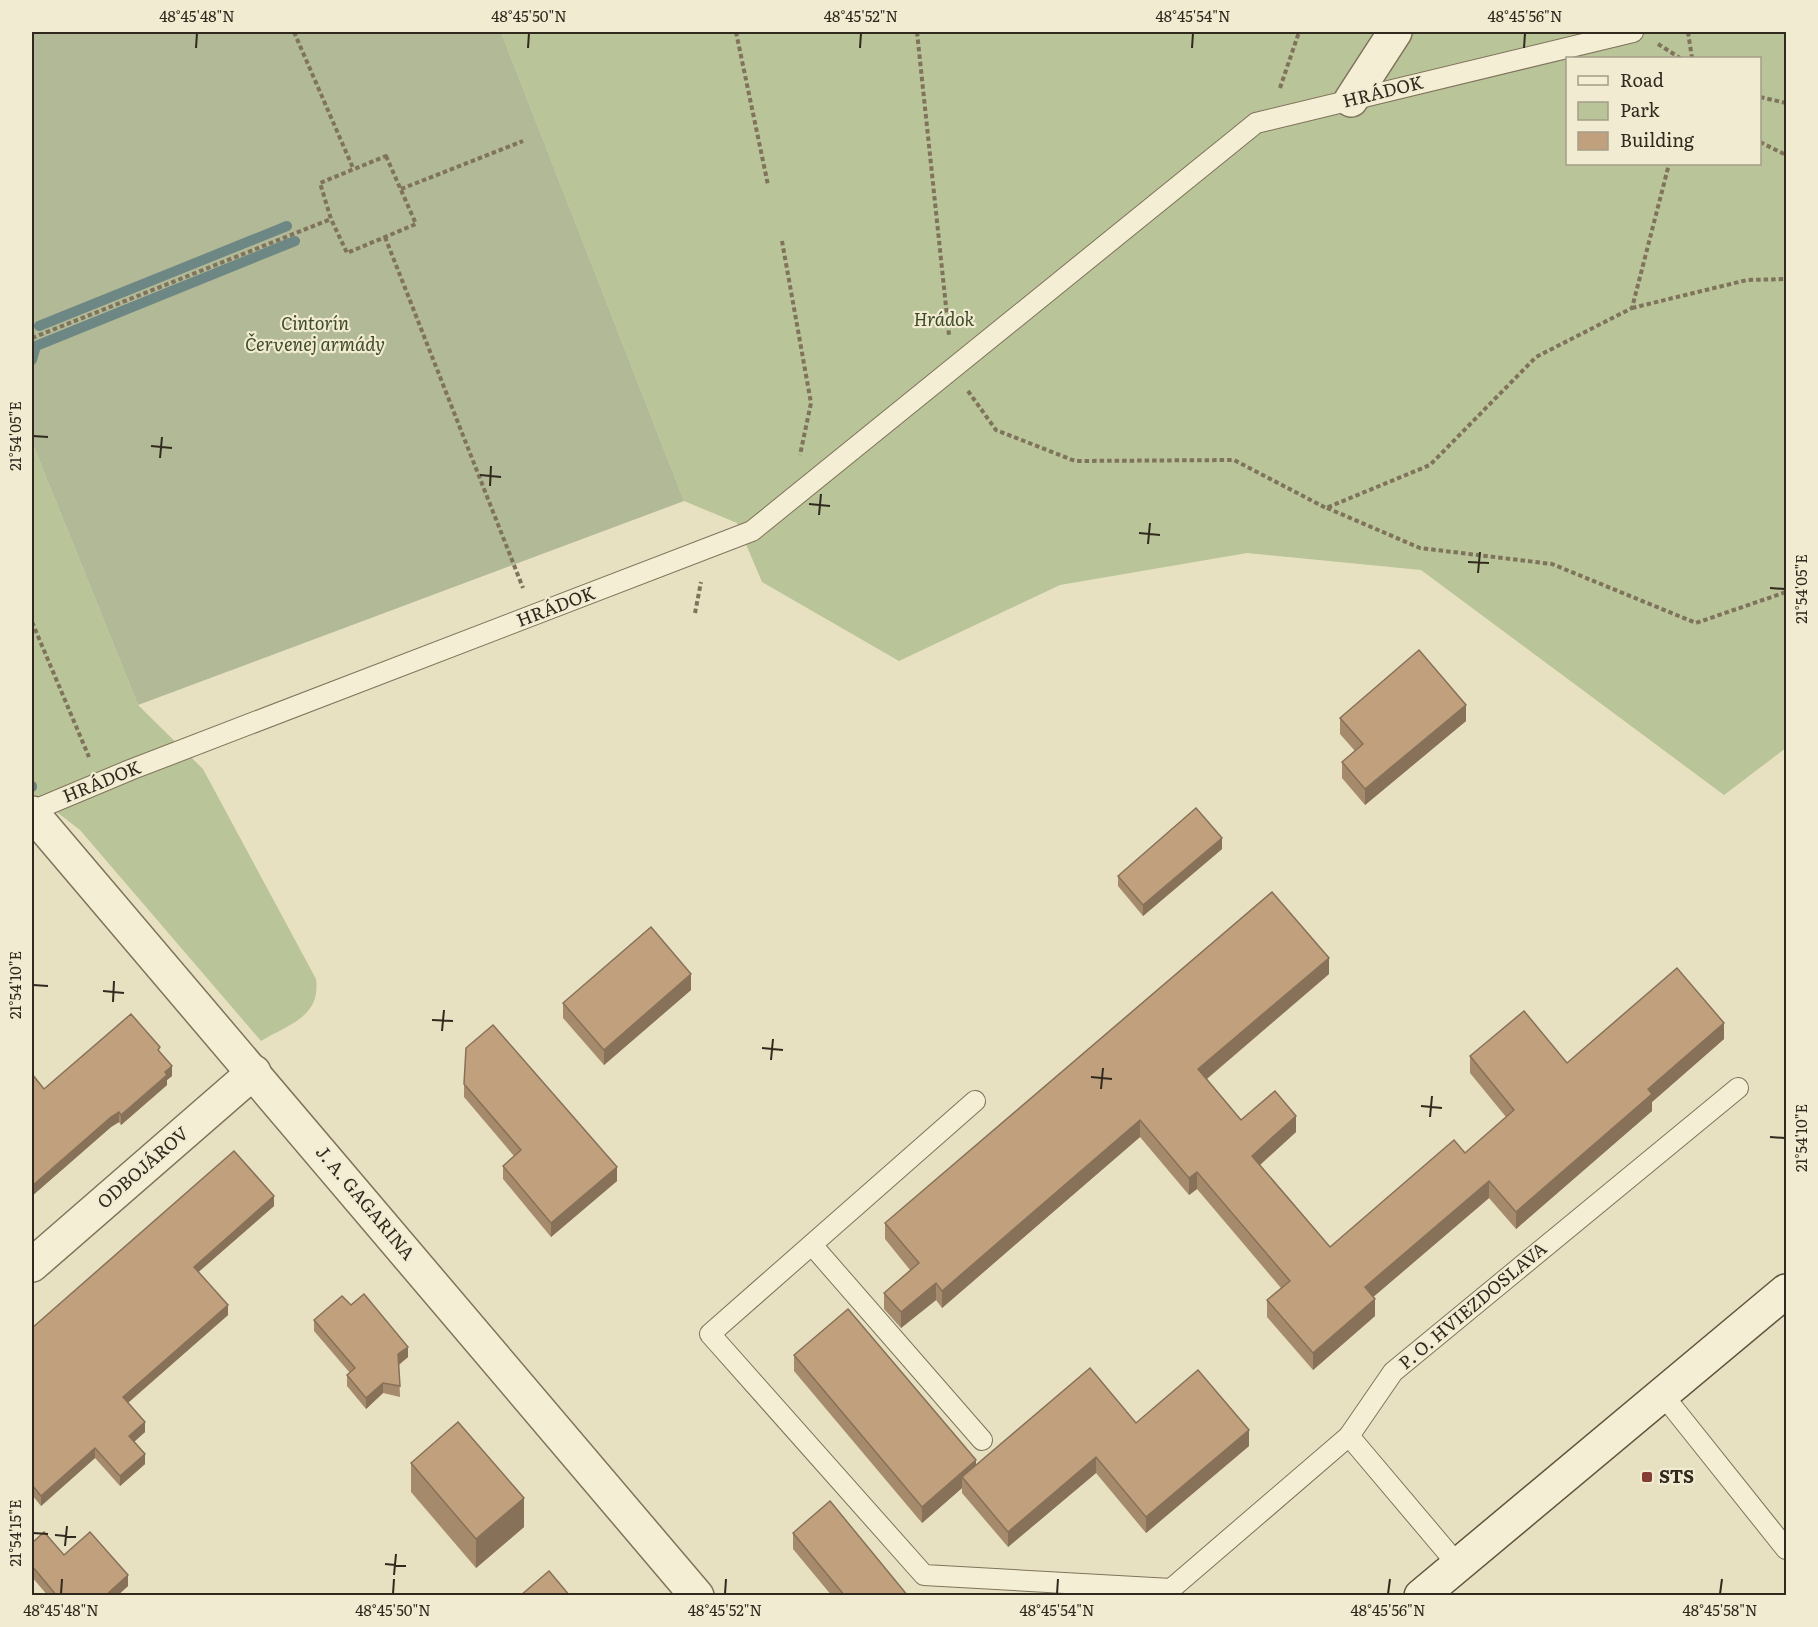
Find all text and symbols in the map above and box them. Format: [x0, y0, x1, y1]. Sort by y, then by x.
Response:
text: 48°45'48"N [159, 4, 235, 27]
text: 48°45'50"N [491, 4, 567, 27]
text: 48°45'52"N [824, 4, 898, 27]
text: 48°45'54"N [1155, 4, 1231, 27]
text: 48°45'56"N [1488, 4, 1562, 27]
legend [1566, 57, 1761, 165]
text: Road [1620, 66, 1664, 93]
street label: HRÁDOK [1339, 67, 1426, 114]
text: Park [1620, 96, 1661, 123]
text: Building [1620, 126, 1695, 153]
park label: Hrádok [914, 305, 975, 332]
park label: Cintorín Červenej armády [245, 309, 385, 357]
text: 21°54'05"E [3, 401, 26, 471]
text: 21°54'05"E [1789, 554, 1812, 624]
street label: HRÁDOK [512, 578, 599, 633]
street label: HRÁDOK [58, 752, 145, 809]
text: 21°54'10"E [3, 951, 26, 1019]
text: 21°54'10"E [1789, 1104, 1812, 1172]
street label: ODBOJÁROV [90, 1119, 194, 1214]
street label: J. A. GAGARINA [310, 1139, 422, 1265]
street label: P. O. HVIEZDOSLAVA [1392, 1235, 1552, 1375]
place label: STS [1659, 1462, 1694, 1489]
marker: STS [1640, 1470, 1654, 1484]
text: 21°54'15"E [3, 1499, 26, 1567]
text: 48°45'48"N [23, 1598, 99, 1621]
text: 48°45'50"N [355, 1598, 431, 1621]
text: 48°45'52"N [688, 1598, 762, 1621]
text: 48°45'54"N [1019, 1598, 1095, 1621]
text: 48°45'56"N [1351, 1598, 1425, 1621]
text: 48°45'58"N [1682, 1598, 1758, 1621]

